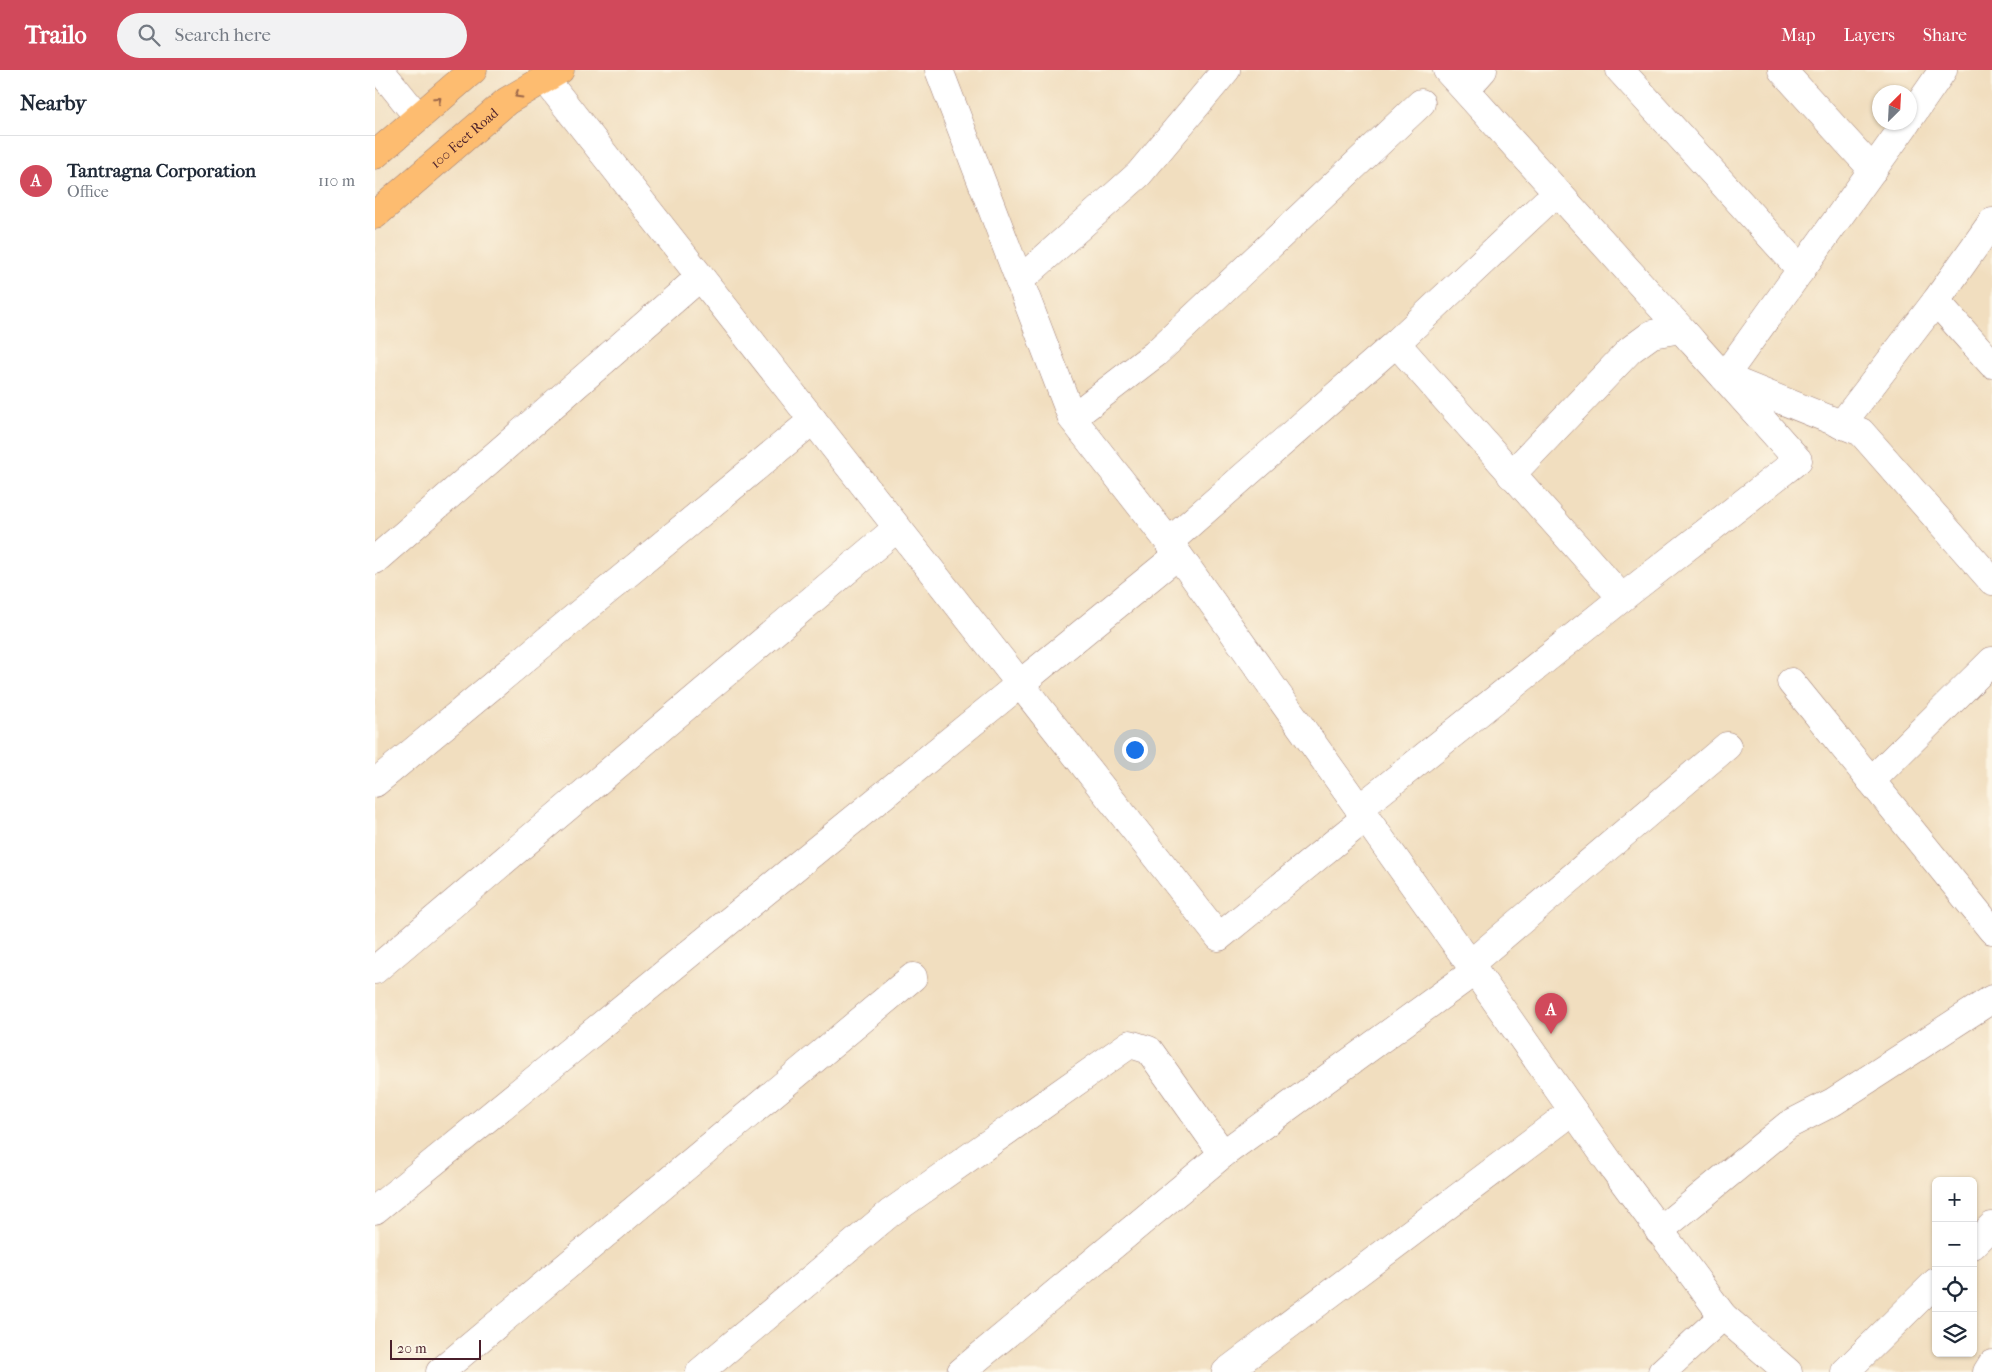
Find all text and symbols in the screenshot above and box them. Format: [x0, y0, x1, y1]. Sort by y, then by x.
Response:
search box [117, 13, 467, 58]
text: Trailo [25, 21, 87, 49]
icon: search [135, 21, 163, 49]
text: Search here [175, 24, 271, 46]
text: Map [1781, 25, 1815, 46]
text: Layers [1843, 25, 1895, 46]
text: Share [1923, 25, 1967, 46]
north arrow [1872, 85, 1917, 130]
one-way arrow [514, 88, 523, 98]
text: Nearby [20, 91, 86, 115]
one-way arrow [433, 97, 442, 106]
street label: 100 Feet Road [427, 104, 502, 172]
text: Tantragna Corporation [67, 160, 256, 182]
text: A [31, 171, 41, 190]
text: 110 m [318, 171, 355, 190]
text: Office [67, 182, 109, 201]
your location [1122, 737, 1148, 763]
pin: A [1535, 993, 1567, 1034]
map controls [1932, 1177, 1977, 1357]
button: + [1932, 1177, 1977, 1222]
button: − [1932, 1222, 1977, 1267]
button: locate [1932, 1267, 1977, 1312]
button: layers [1932, 1312, 1977, 1357]
scale bar [390, 1337, 481, 1360]
text: 20 m [397, 1340, 427, 1357]

